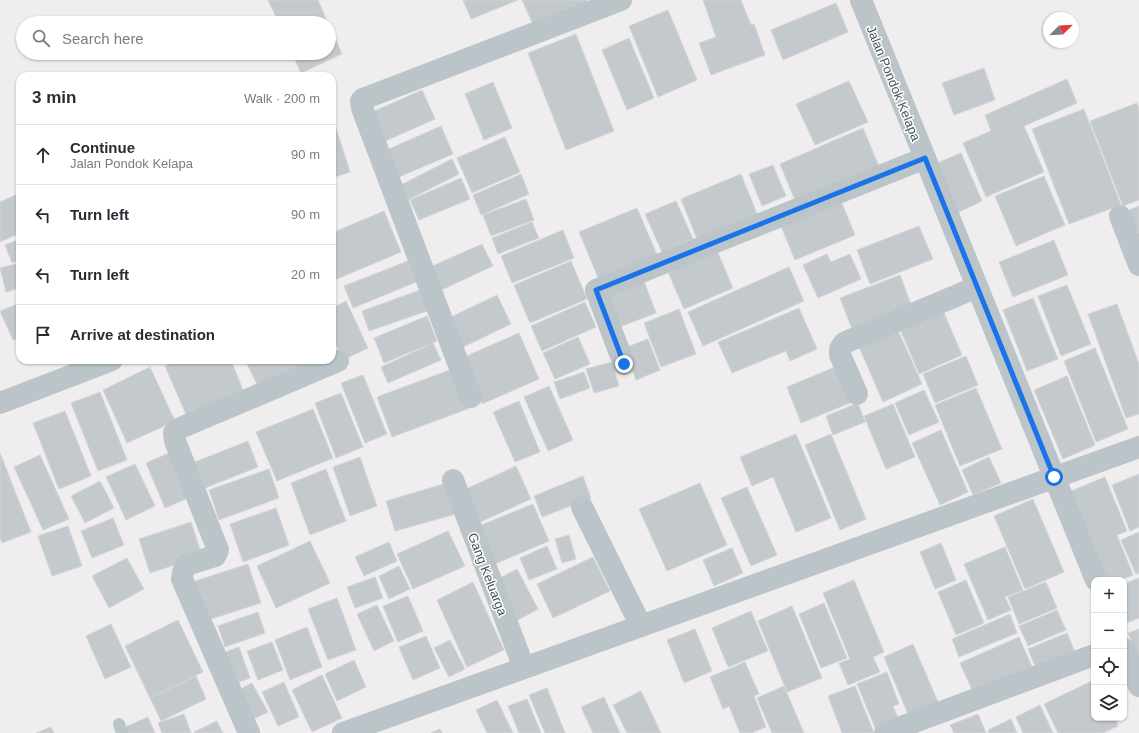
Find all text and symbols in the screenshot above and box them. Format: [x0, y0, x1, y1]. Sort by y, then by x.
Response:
north arrow [1043, 12, 1079, 48]
search box [16, 16, 336, 60]
street label: Jalan Pondok Kelapa [864, 23, 924, 144]
icon: search [30, 27, 52, 49]
text: Search here [62, 30, 144, 47]
text: 3 min [32, 88, 76, 107]
text: Walk · 200 m [244, 91, 320, 106]
text: Continue [70, 139, 135, 156]
icon: ahead [32, 144, 54, 166]
text: 90 m [291, 147, 320, 162]
text: Jalan Pondok Kelapa [70, 156, 193, 171]
icon: left [32, 204, 54, 226]
text: Turn left [70, 206, 129, 223]
text: 90 m [291, 207, 320, 222]
icon: left [32, 264, 54, 286]
text: Turn left [70, 266, 129, 283]
text: 20 m [291, 267, 320, 282]
icon: arrive [32, 324, 54, 346]
text: Arrive at destination [70, 326, 215, 343]
route end [615, 355, 633, 373]
route start [1045, 468, 1063, 486]
street label: Gang Keluarga [465, 531, 510, 618]
map controls [1091, 577, 1127, 721]
button: + [1091, 577, 1127, 613]
button: − [1091, 613, 1127, 649]
button: locate [1091, 649, 1127, 685]
button: layers [1091, 685, 1127, 721]

